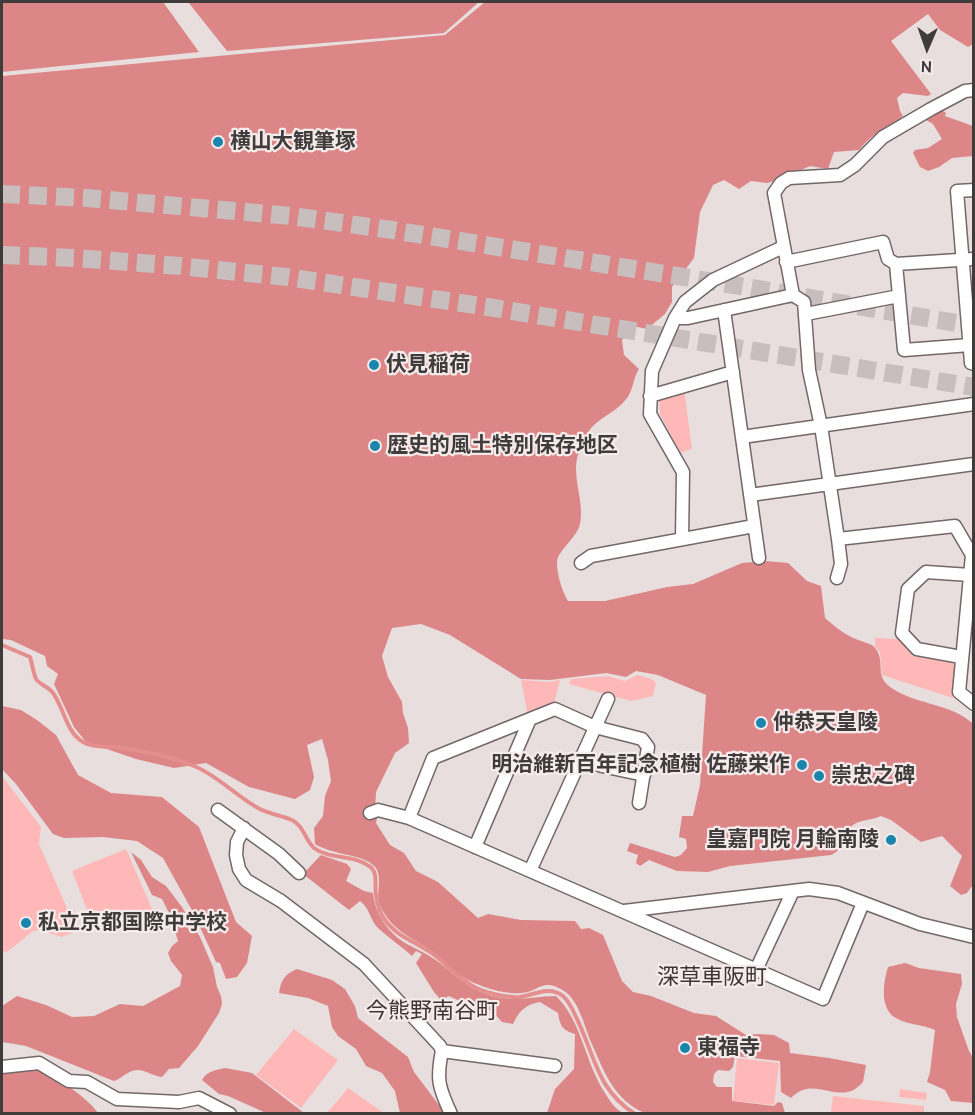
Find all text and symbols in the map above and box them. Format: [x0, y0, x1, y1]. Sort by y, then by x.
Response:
north arrow [897, 18, 957, 78]
text: N [920, 57, 932, 76]
place label: 横山大観筆塚 [230, 129, 356, 155]
marker: 横山大観筆塚 [211, 135, 225, 149]
place label: 伏見稲荷 [386, 352, 470, 378]
marker: 伏見稲荷 [367, 358, 381, 372]
place label: 歴史的風土特別保存地区 [387, 433, 618, 459]
marker: 歴史的風土特別保存地区 [368, 439, 382, 453]
place label: 仲恭天皇陵 [773, 710, 878, 736]
marker: 仲恭天皇陵 [754, 716, 768, 730]
place label: 明治維新百年記念植樹 佐藤栄作 [491, 752, 790, 778]
marker: 明治維新百年記念植樹 佐藤栄作 [795, 758, 809, 772]
place label: 崇忠之碑 [831, 763, 915, 789]
marker: 崇忠之碑 [812, 769, 826, 783]
place label: 皇嘉門院 月輪南陵 [706, 827, 879, 853]
marker: 皇嘉門院 月輪南陵 [884, 833, 898, 847]
place label: 私立京都国際中学校 [38, 910, 227, 936]
marker: 私立京都国際中学校 [19, 916, 33, 930]
district label: 深草車阪町 [657, 965, 767, 991]
district label: 今熊野南谷町 [366, 999, 498, 1025]
place label: 東福寺 [697, 1035, 760, 1061]
marker: 東福寺 [678, 1041, 692, 1055]

